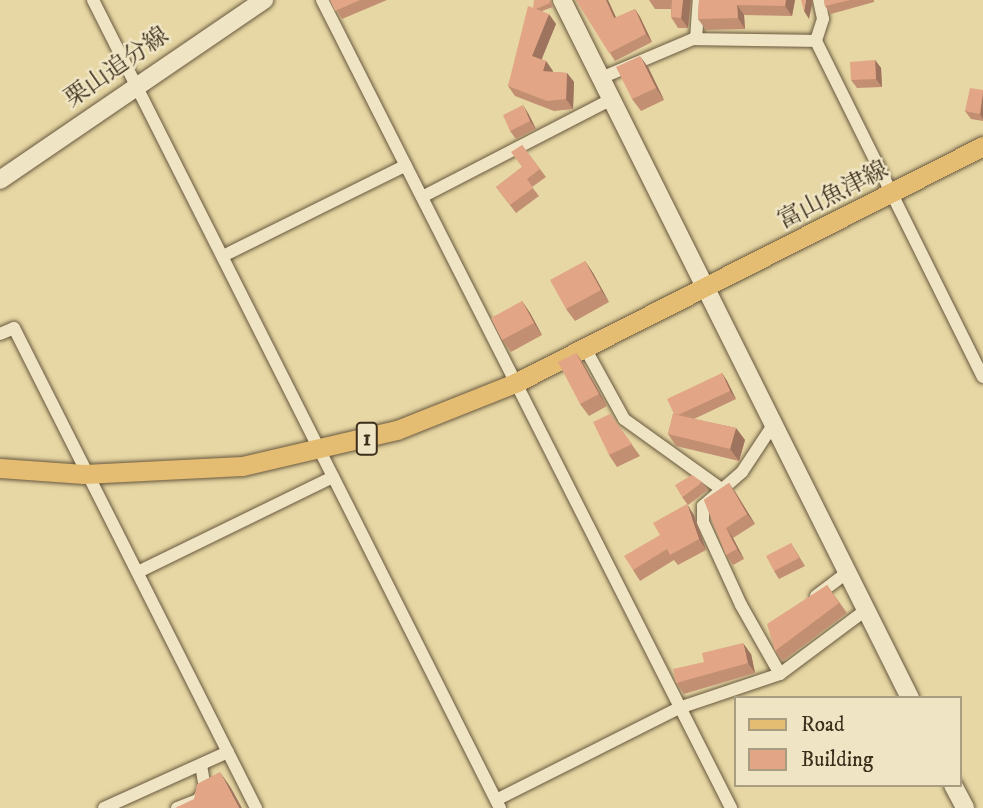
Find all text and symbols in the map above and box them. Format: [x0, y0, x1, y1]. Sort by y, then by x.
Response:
street label: 栗山追分線 [60, 22, 174, 114]
street label: 富山魚津線 [773, 156, 893, 236]
road number: 1 [355, 420, 379, 458]
legend [734, 696, 962, 787]
text: Road [801, 712, 845, 738]
text: Building [801, 747, 873, 773]

